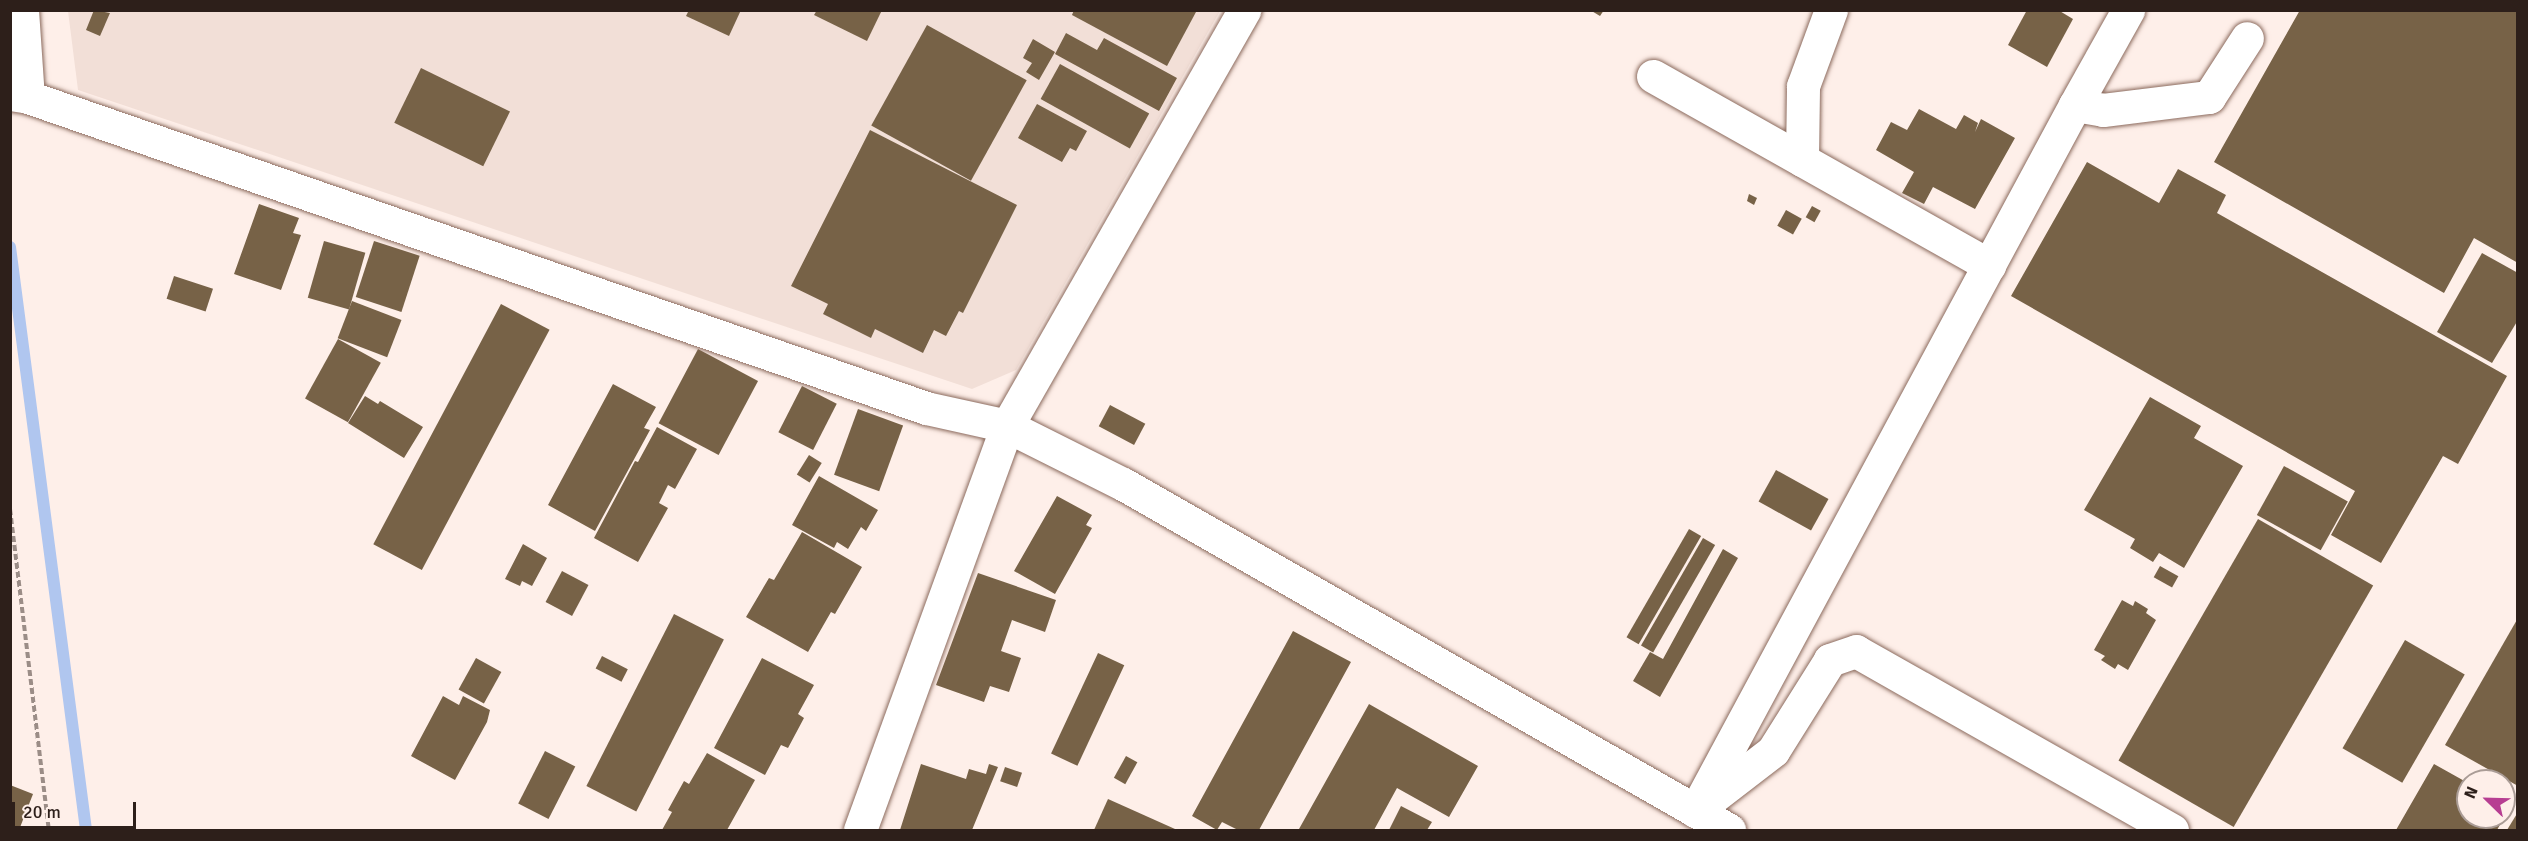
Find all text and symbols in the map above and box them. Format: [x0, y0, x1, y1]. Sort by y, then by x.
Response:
north arrow [2456, 769, 2516, 829]
text: N [2460, 784, 2483, 802]
scale bar [15, 790, 140, 828]
text: 20 m [23, 801, 61, 823]

